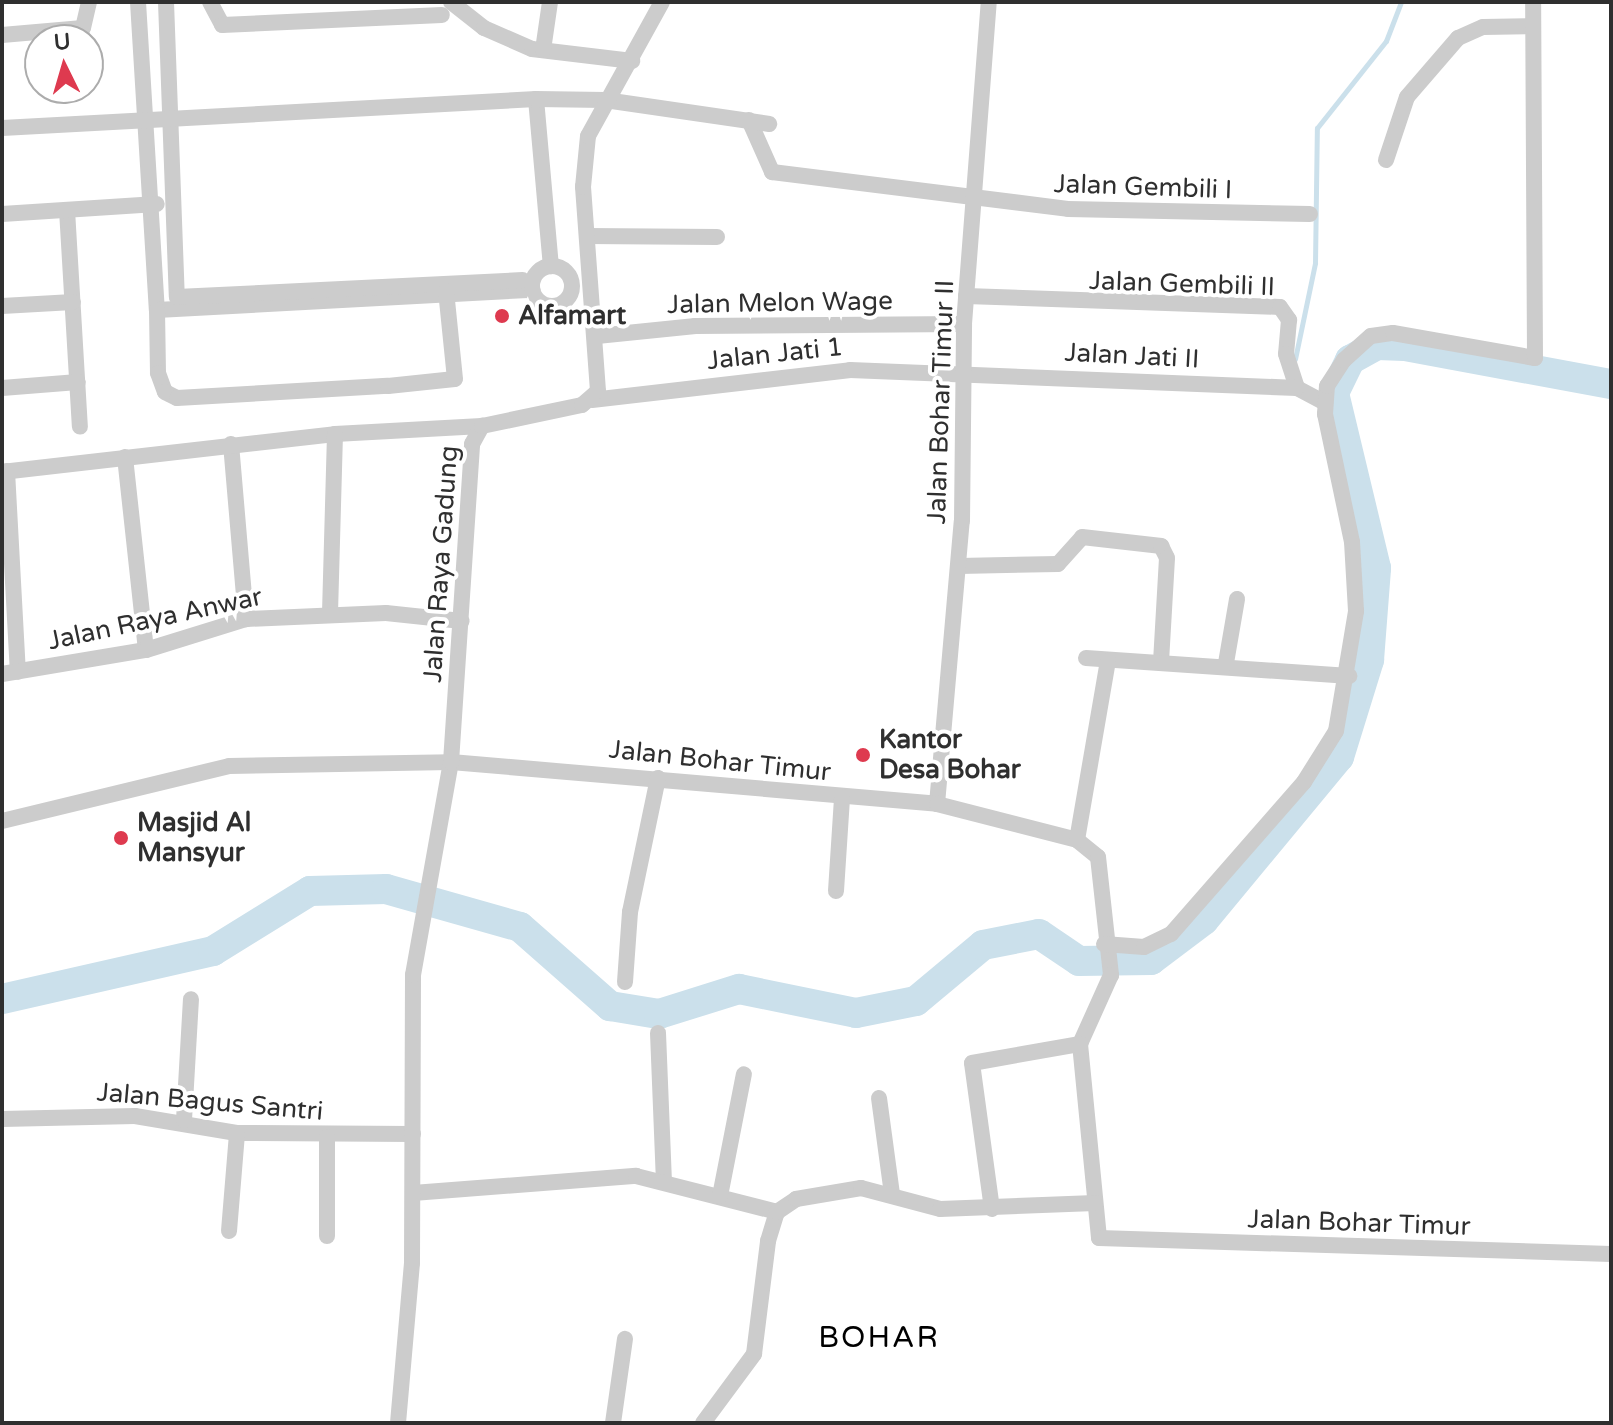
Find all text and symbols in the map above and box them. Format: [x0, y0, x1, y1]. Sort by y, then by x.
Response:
north arrow [24, 24, 104, 104]
text: U [53, 28, 72, 56]
street label: Jalan Gembili I [1053, 168, 1233, 206]
street label: Jalan Gembili II [1088, 265, 1276, 303]
street label: Jalan Bohar Timur II [921, 279, 961, 525]
street label: Jalan Melon Wage [667, 285, 893, 321]
place label: Alfamart [518, 300, 626, 332]
marker: Alfamart [493, 307, 511, 325]
street label: Jalan Jati 1 [706, 331, 844, 377]
street label: Jalan Jati II [1064, 337, 1200, 375]
street label: Jalan Raya Gadung [417, 445, 465, 683]
street label: Jalan Raya Anwar [45, 581, 265, 657]
place label: Kantor Desa Bohar [879, 724, 1021, 786]
street label: Jalan Bohar Timur [608, 734, 832, 788]
marker: Kantor Desa Bohar [854, 746, 872, 764]
place label: Masjid Al Mansyur [137, 807, 251, 868]
marker: Masjid Al Mansyur [112, 829, 130, 847]
street label: Jalan Bagus Santri [96, 1077, 324, 1127]
street label: Jalan Bohar Timur [1247, 1204, 1471, 1242]
district label: BOHAR [818, 1320, 940, 1356]

